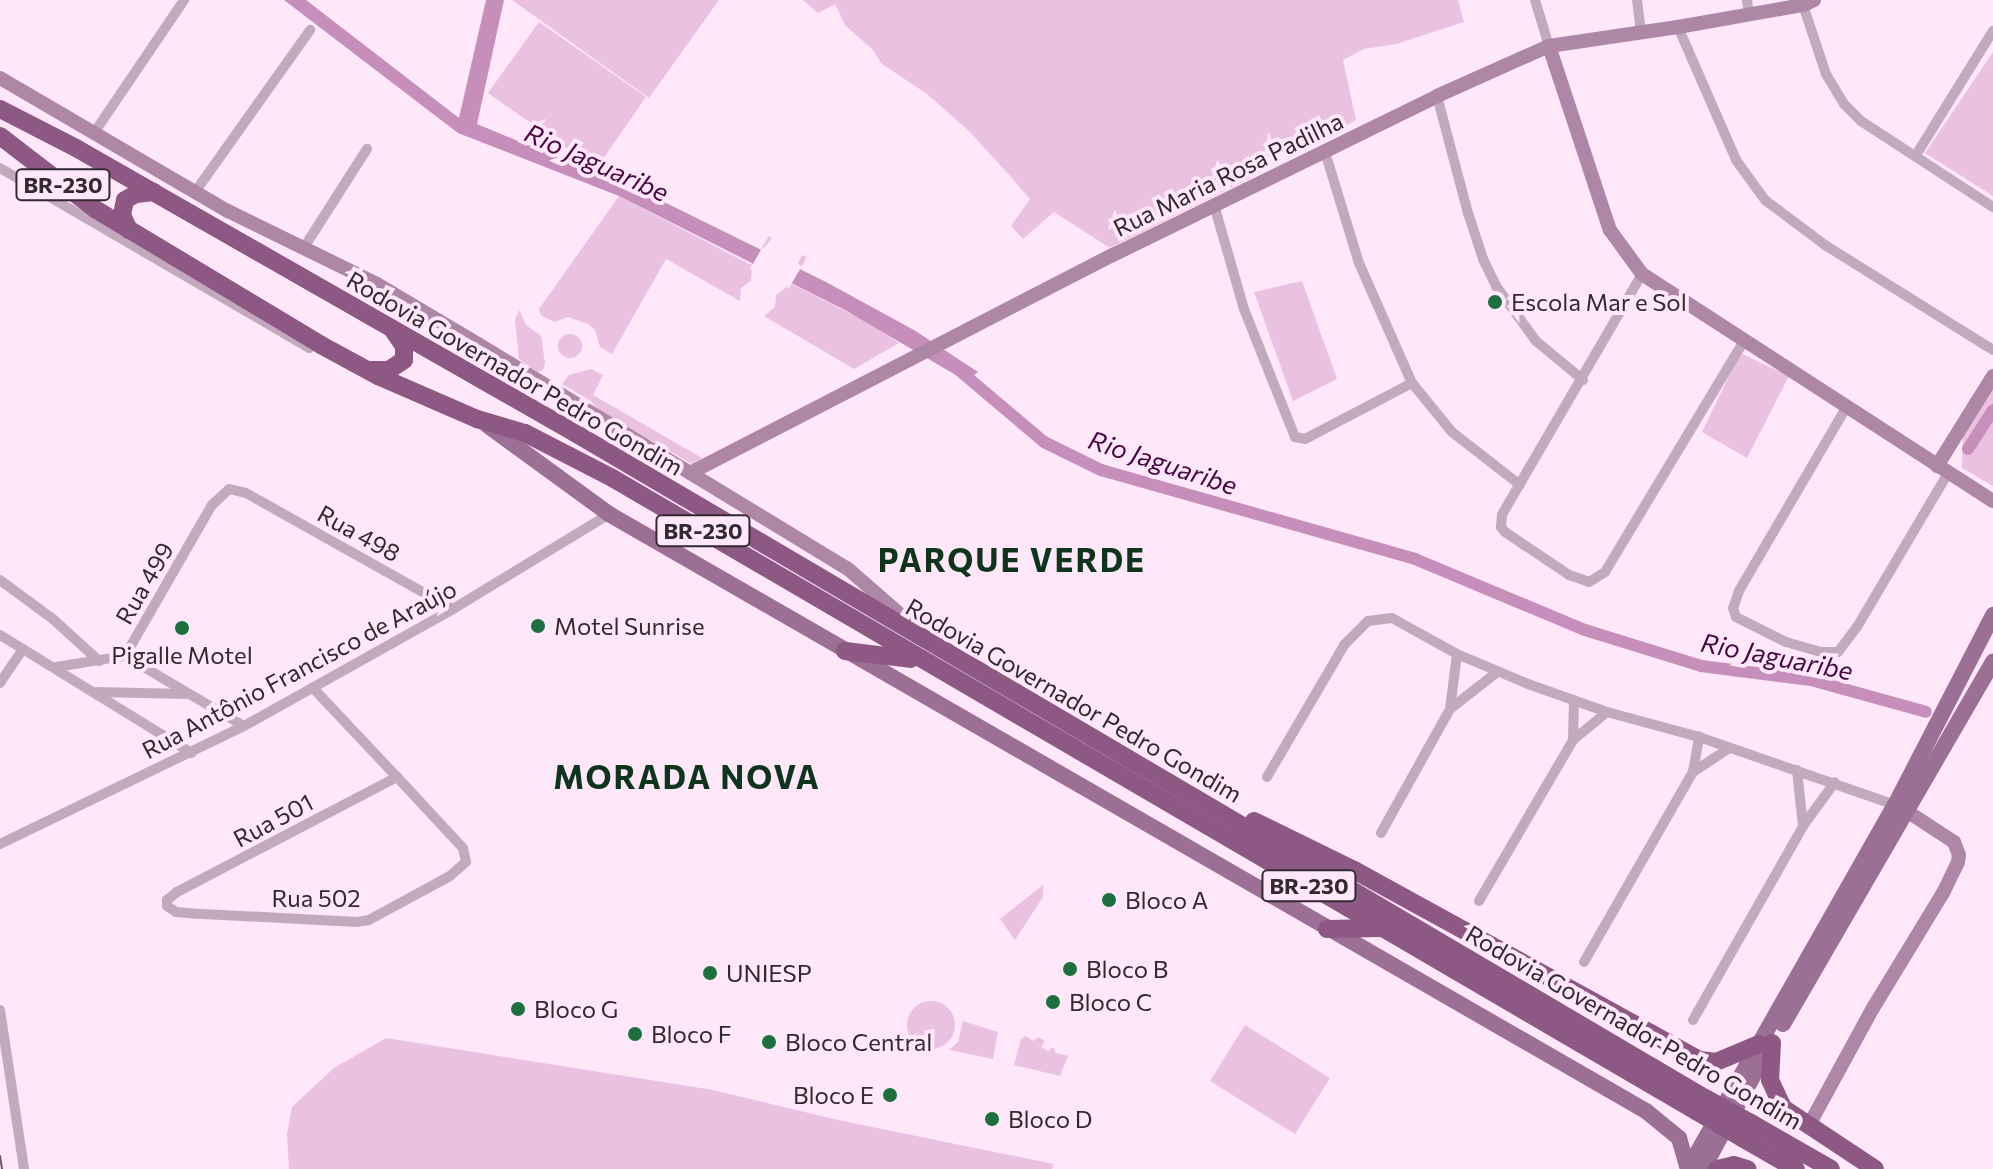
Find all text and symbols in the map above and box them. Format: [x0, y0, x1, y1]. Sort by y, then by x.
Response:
street label: Rua Maria Rosa Padilha [1108, 106, 1348, 242]
water label: Rio Jaguaribe [520, 116, 674, 208]
road number: BR-230 [15, 167, 111, 203]
street label: Rodovia Governador Pedro Gondim [342, 265, 688, 481]
place label: Escola Mar e Sol [1511, 288, 1687, 316]
marker: Escola Mar e Sol [1486, 293, 1504, 311]
water label: Rio Jaguaribe [1085, 423, 1241, 501]
street label: Rua 498 [313, 499, 405, 567]
road number: BR-230 [655, 513, 751, 549]
street label: Rua 499 [109, 537, 179, 629]
district label: PARQUE VERDE [878, 540, 1146, 578]
street label: Rua Antônio Francisco de Araújo [137, 574, 461, 764]
street label: Rodovia Governador Pedro Gondim [901, 592, 1247, 808]
place label: Motel Sunrise [554, 612, 705, 640]
marker: Motel Sunrise [529, 617, 547, 635]
marker: Pigalle Motel [173, 619, 191, 637]
water label: Rio Jaguaribe [1698, 626, 1856, 686]
place label: Pigalle Motel [111, 641, 253, 669]
district label: MORADA NOVA [553, 757, 821, 795]
street label: Rua 501 [228, 787, 318, 853]
road number: BR-230 [1261, 868, 1357, 904]
street label: Rua 502 [271, 884, 361, 912]
place label: Bloco A [1125, 886, 1208, 914]
marker: Bloco A [1100, 891, 1118, 909]
street label: Rodovia Governador Pedro Gondim [1461, 919, 1807, 1135]
place label: Bloco B [1086, 955, 1168, 983]
place label: UNIESP [726, 959, 812, 987]
marker: Bloco B [1061, 960, 1079, 978]
marker: UNIESP [701, 964, 719, 982]
place label: Bloco C [1069, 988, 1152, 1016]
marker: Bloco C [1044, 993, 1062, 1011]
place label: Bloco G [534, 995, 618, 1023]
marker: Bloco G [509, 1000, 527, 1018]
place label: Bloco F [651, 1020, 731, 1048]
marker: Bloco F [626, 1025, 644, 1043]
place label: Bloco Central [785, 1028, 932, 1056]
marker: Bloco Central [760, 1033, 778, 1051]
place label: Bloco E [793, 1081, 874, 1109]
marker: Bloco E [881, 1086, 899, 1104]
place label: Bloco D [1008, 1105, 1092, 1133]
marker: Bloco D [983, 1110, 1001, 1128]

